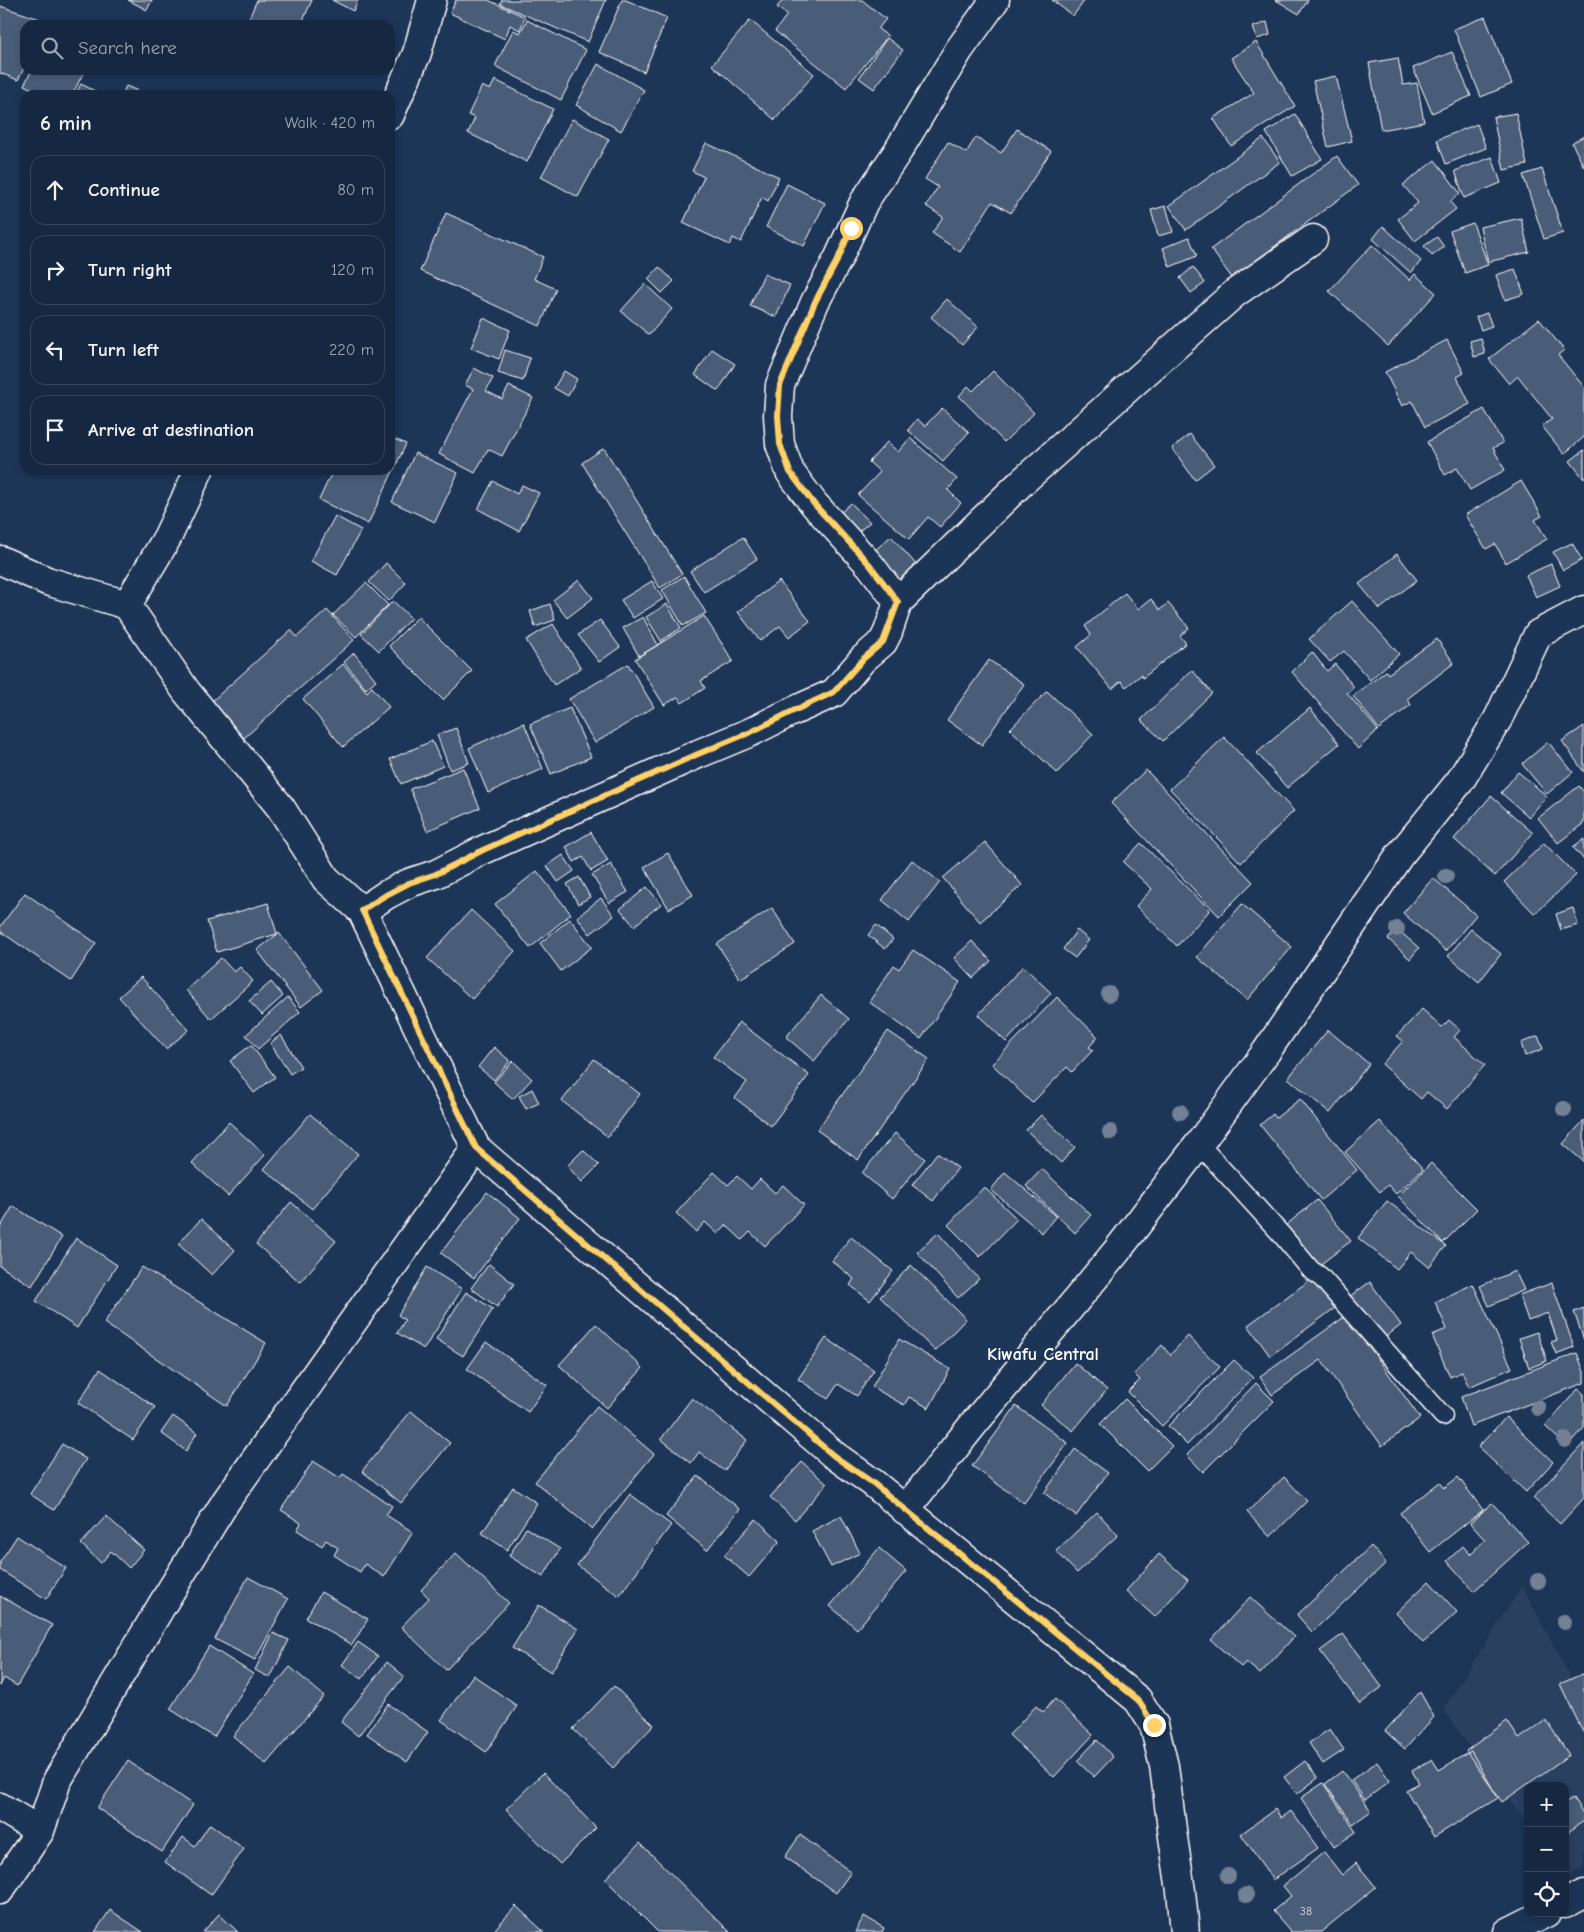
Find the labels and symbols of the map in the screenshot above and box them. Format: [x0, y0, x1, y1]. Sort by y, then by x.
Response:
route start [840, 217, 863, 240]
district label: Kiwafu Central [987, 1344, 1099, 1365]
route end [1143, 1714, 1166, 1737]
house number: 38 [1300, 1904, 1312, 1918]

